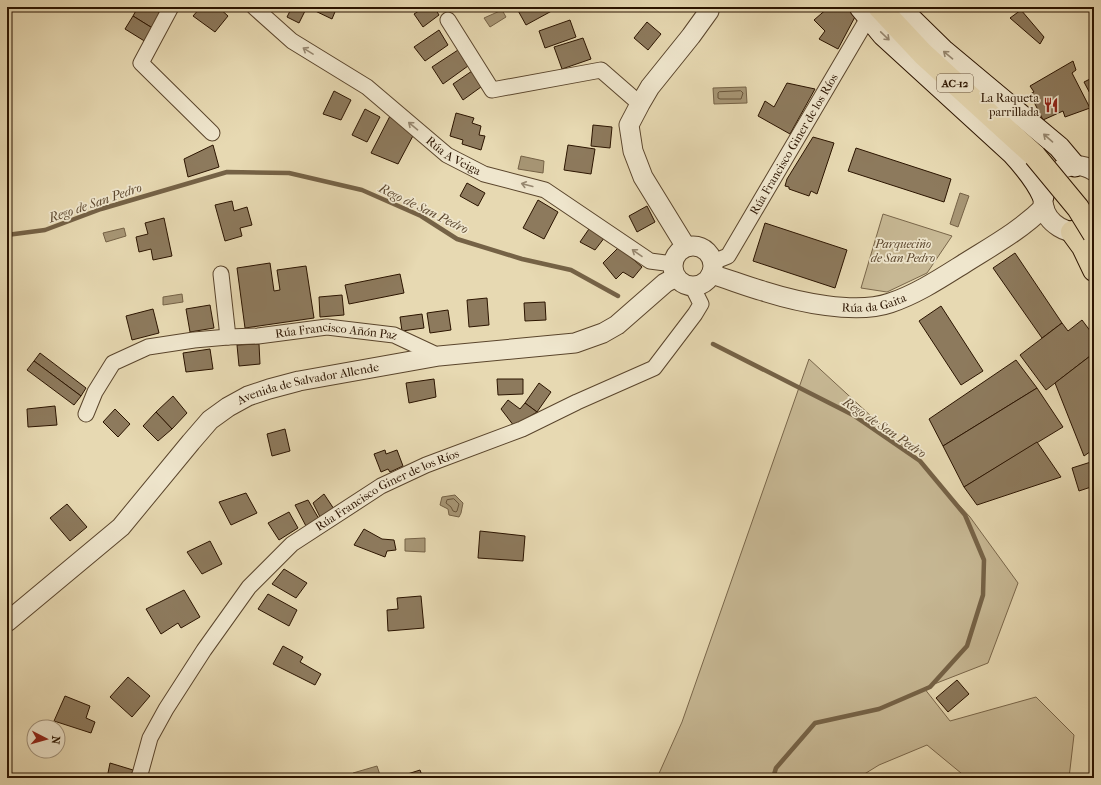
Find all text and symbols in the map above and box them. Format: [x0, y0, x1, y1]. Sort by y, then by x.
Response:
one-way arrow [880, 31, 890, 41]
one-way arrow [302, 46, 314, 54]
one-way arrow [943, 50, 954, 59]
street label: Rúa Francisco Giner de los Ríos [747, 70, 841, 217]
road number: AC-12 [937, 74, 973, 92]
place label: La Raqueta parrillada [980, 91, 1039, 119]
restaurant icon: La Raqueta parrillada [1042, 96, 1060, 114]
one-way arrow [408, 122, 419, 131]
street label: Rúa A Veiga [423, 133, 484, 178]
one-way arrow [1043, 133, 1054, 142]
water label: Rego de San Pedro [46, 179, 144, 226]
water label: Rego de San Pedro [376, 180, 471, 237]
one-way arrow [521, 181, 534, 188]
park label: Parqueciño de San Pedro [871, 237, 935, 265]
one-way arrow [632, 249, 643, 257]
street label: Rúa da Gaita [841, 290, 909, 315]
street label: Rúa Francisco Añón Paz [274, 320, 401, 343]
street label: Avenida de Salvador Allende [234, 360, 380, 408]
water label: Rego de San Pedro [839, 393, 930, 461]
street label: Rúa Francisco Giner de los Ríos [313, 446, 462, 534]
north arrow [26, 719, 66, 759]
text: N [48, 735, 62, 745]

